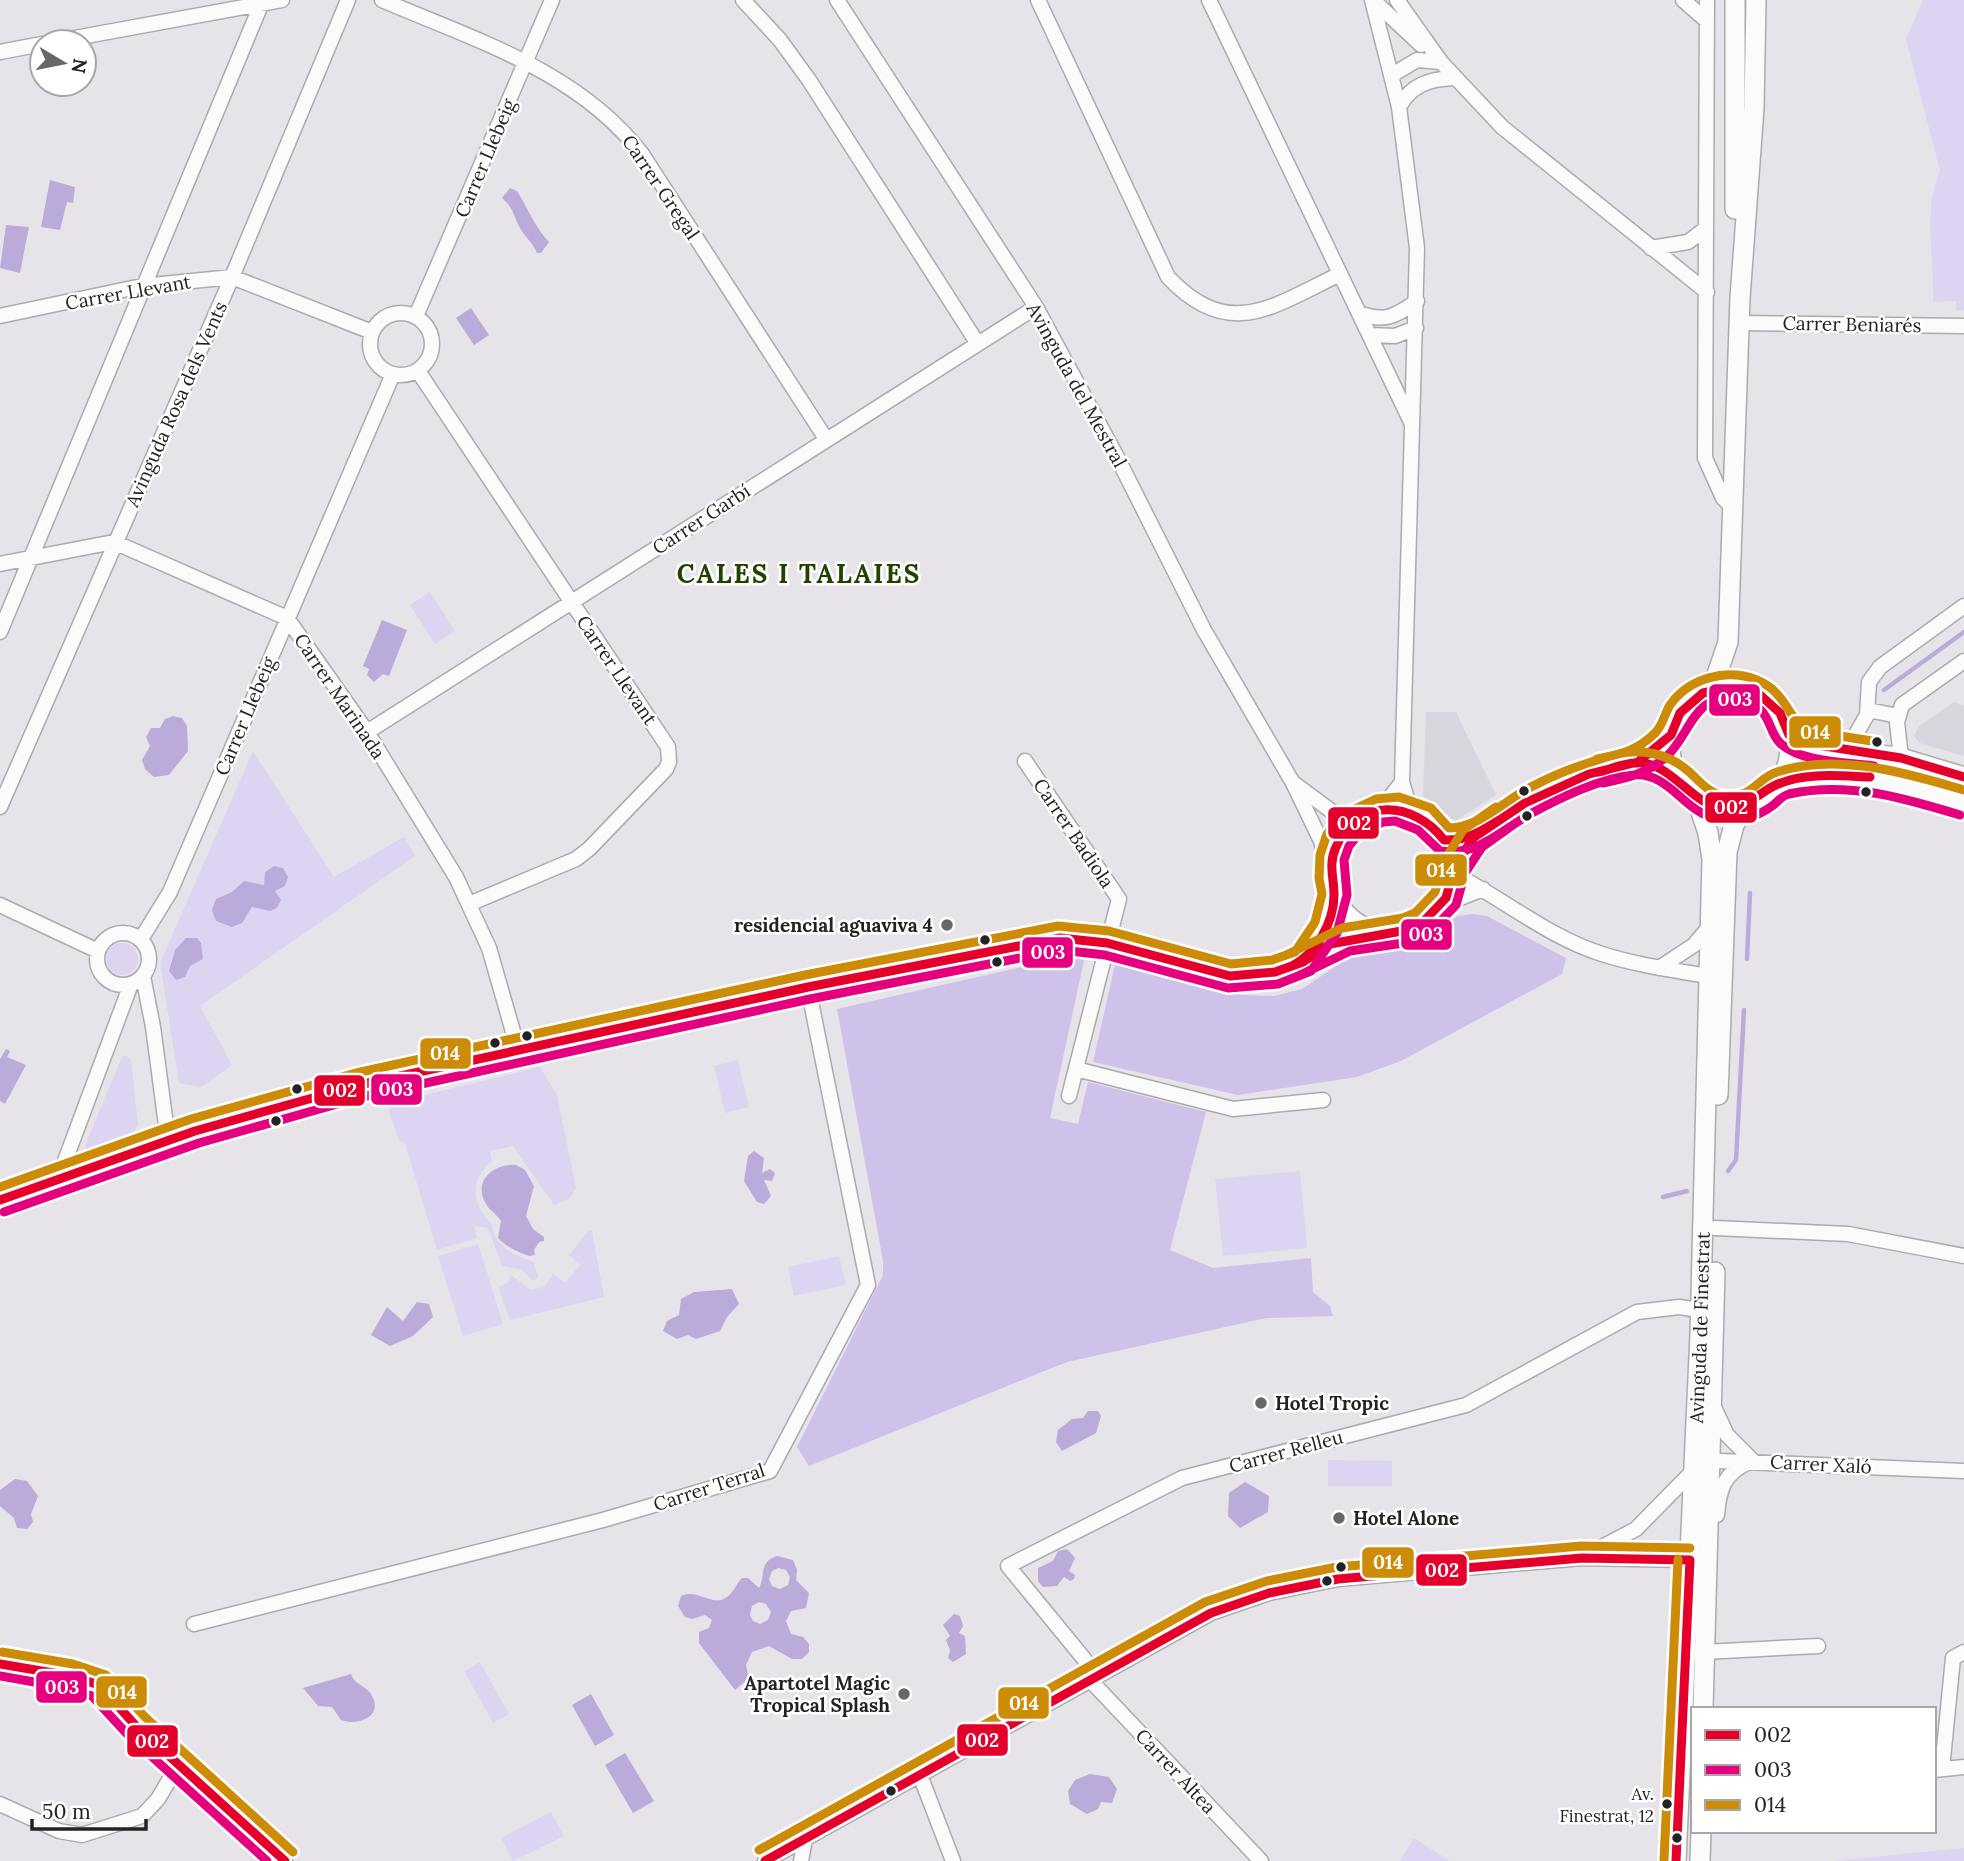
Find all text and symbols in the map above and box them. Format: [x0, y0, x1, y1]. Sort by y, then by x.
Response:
north arrow [28, 28, 98, 98]
text: N [67, 57, 93, 76]
street label: Carrer Llebeig [449, 95, 521, 221]
street label: Carrer Gregal [617, 130, 705, 244]
street label: Carrer Llevant [63, 269, 193, 315]
street label: Avinguda Rosa dels Vents [119, 297, 232, 511]
street label: Avinguda del Mestral [1021, 298, 1132, 472]
street label: Carrer Beniarés [1782, 311, 1922, 337]
street label: Carrer Garbí [648, 479, 754, 559]
district label: CALES I TALAIES [677, 557, 921, 590]
street label: Carrer Llevant [571, 611, 663, 730]
street label: Carrer Marinada [289, 629, 391, 763]
street label: Carrer Llebeig [209, 653, 281, 779]
line badge: 003 [1708, 683, 1761, 717]
text: 003 [1718, 687, 1752, 711]
line badge: 014 [1788, 715, 1842, 749]
text: 014 [1800, 720, 1830, 744]
unlabelled marker [1870, 735, 1884, 749]
street label: Carrer Badiola [1028, 774, 1120, 893]
unlabelled marker [1517, 784, 1531, 798]
unlabelled marker [1859, 785, 1873, 799]
line badge: 002 [1704, 791, 1758, 824]
text: 002 [1714, 795, 1748, 819]
line badge: 002 [1327, 806, 1380, 840]
unlabelled marker [1520, 809, 1534, 823]
text: 002 [1337, 811, 1371, 835]
line badge: 014 [1414, 853, 1468, 887]
text: 014 [1426, 858, 1456, 882]
place label: residencial aguaviva 4 [734, 913, 933, 937]
marker: residencial aguaviva 4 [939, 917, 955, 933]
line badge: 003 [1400, 918, 1453, 951]
text: 003 [1409, 922, 1443, 946]
unlabelled marker [978, 933, 992, 947]
line badge: 003 [1021, 936, 1074, 969]
text: 003 [1031, 940, 1065, 964]
unlabelled marker [990, 955, 1004, 969]
unlabelled marker [520, 1029, 534, 1043]
unlabelled marker [488, 1036, 502, 1050]
line badge: 014 [419, 1037, 472, 1070]
text: 014 [430, 1041, 460, 1065]
line badge: 003 [370, 1073, 423, 1106]
line badge: 002 [313, 1074, 366, 1107]
text: 003 [379, 1077, 413, 1101]
text: 002 [323, 1078, 357, 1102]
unlabelled marker [290, 1082, 304, 1096]
unlabelled marker [269, 1114, 283, 1128]
street label: Avinguda de Finestrat [1684, 1231, 1715, 1425]
place label: Hotel Tropic [1275, 1391, 1389, 1415]
marker: Hotel Tropic [1253, 1395, 1269, 1411]
street label: Carrer Relleu [1226, 1424, 1346, 1478]
street label: Carrer Xaló [1770, 1449, 1872, 1479]
street label: Carrer Terral [650, 1458, 768, 1516]
place label: Hotel Alone [1353, 1506, 1459, 1530]
marker: Hotel Alone [1331, 1510, 1347, 1526]
line badge: 014 [1361, 1546, 1415, 1579]
text: 014 [1373, 1550, 1403, 1574]
line badge: 002 [1415, 1553, 1468, 1587]
text: 002 [1425, 1558, 1459, 1582]
unlabelled marker [1334, 1560, 1348, 1574]
unlabelled marker [1320, 1574, 1334, 1588]
line badge: 003 [35, 1670, 88, 1704]
place label: Apartotel Magic Tropical Splash [744, 1671, 890, 1717]
text: 003 [45, 1675, 79, 1699]
line badge: 014 [95, 1675, 148, 1709]
text: 014 [107, 1680, 137, 1704]
marker: Apartotel Magic Tropical Splash [896, 1686, 912, 1702]
line badge: 014 [997, 1686, 1050, 1720]
text: 014 [1009, 1691, 1039, 1715]
legend [1691, 1707, 1936, 1833]
text: 002 [1754, 1721, 1791, 1748]
line badge: 002 [956, 1723, 1009, 1757]
line badge: 002 [126, 1724, 179, 1758]
street label: Carrer Altea [1131, 1724, 1222, 1819]
text: 002 [965, 1728, 999, 1752]
text: 002 [135, 1729, 169, 1753]
text: 003 [1754, 1756, 1792, 1783]
place label: Av. Finestrat, 12 [1559, 1783, 1654, 1827]
unlabelled marker [884, 1784, 898, 1798]
scale bar [32, 1787, 145, 1831]
text: 014 [1754, 1791, 1786, 1818]
marker: Av. Finestrat, 12 [1660, 1797, 1674, 1811]
text: 50 m [42, 1798, 91, 1825]
unlabelled marker [1670, 1831, 1684, 1845]

